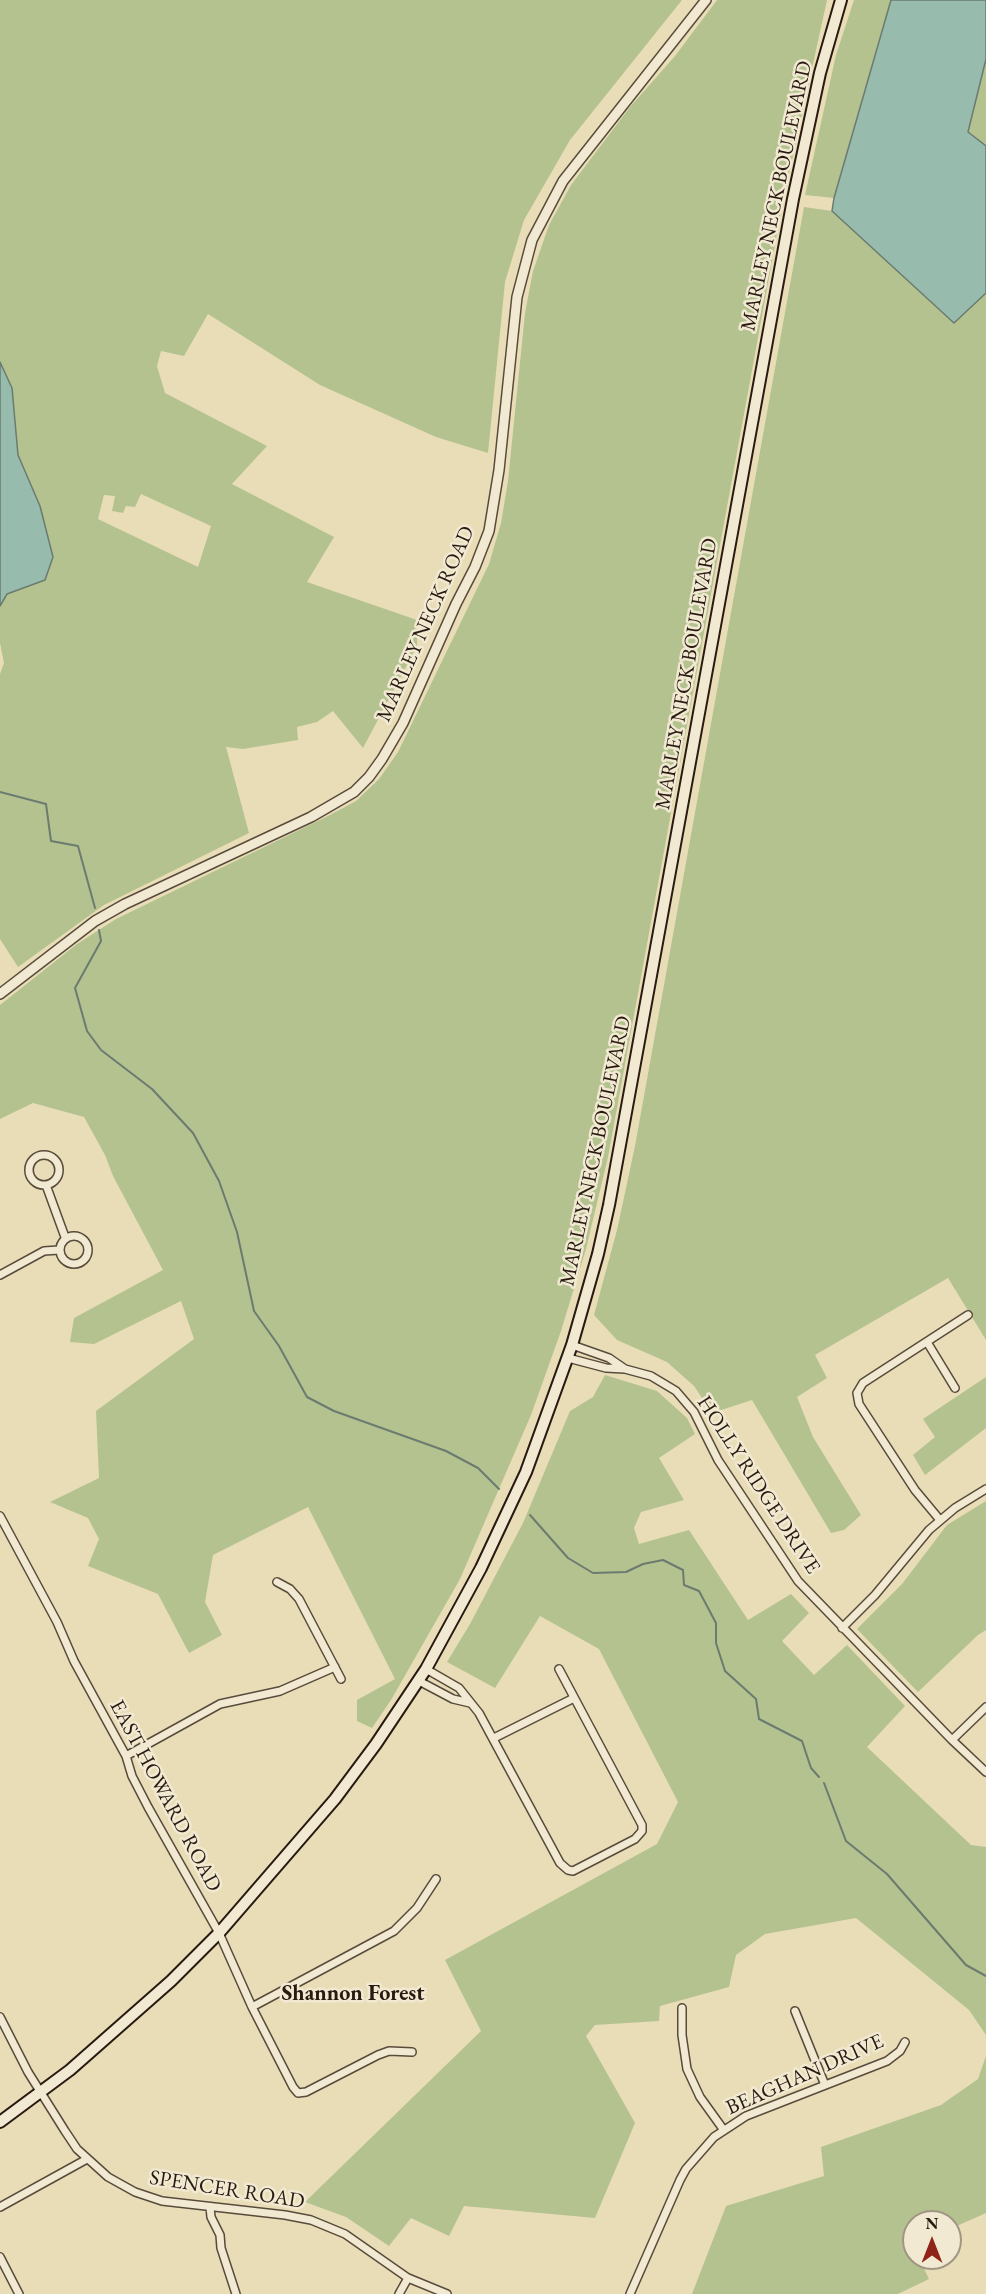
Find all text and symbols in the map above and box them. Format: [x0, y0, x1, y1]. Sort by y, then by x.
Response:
street label: MARLEY NECK BOULEVARD [736, 59, 818, 333]
street label: MARLEY NECK ROAD [371, 522, 481, 726]
street label: MARLEY NECK BOULEVARD [651, 536, 723, 812]
street label: MARLEY NECK BOULEVARD [555, 1014, 637, 1288]
street label: HOLLY RIDGE DRIVE [691, 1391, 825, 1579]
street label: EAST HOWARD ROAD [104, 1696, 226, 1896]
district label: Shannon Forest [281, 1981, 425, 2007]
street label: BEAGHAN DRIVE [722, 2029, 888, 2121]
street label: SPENCER ROAD [148, 2165, 306, 2215]
north arrow [902, 2210, 962, 2270]
text: N [926, 2213, 938, 2234]

